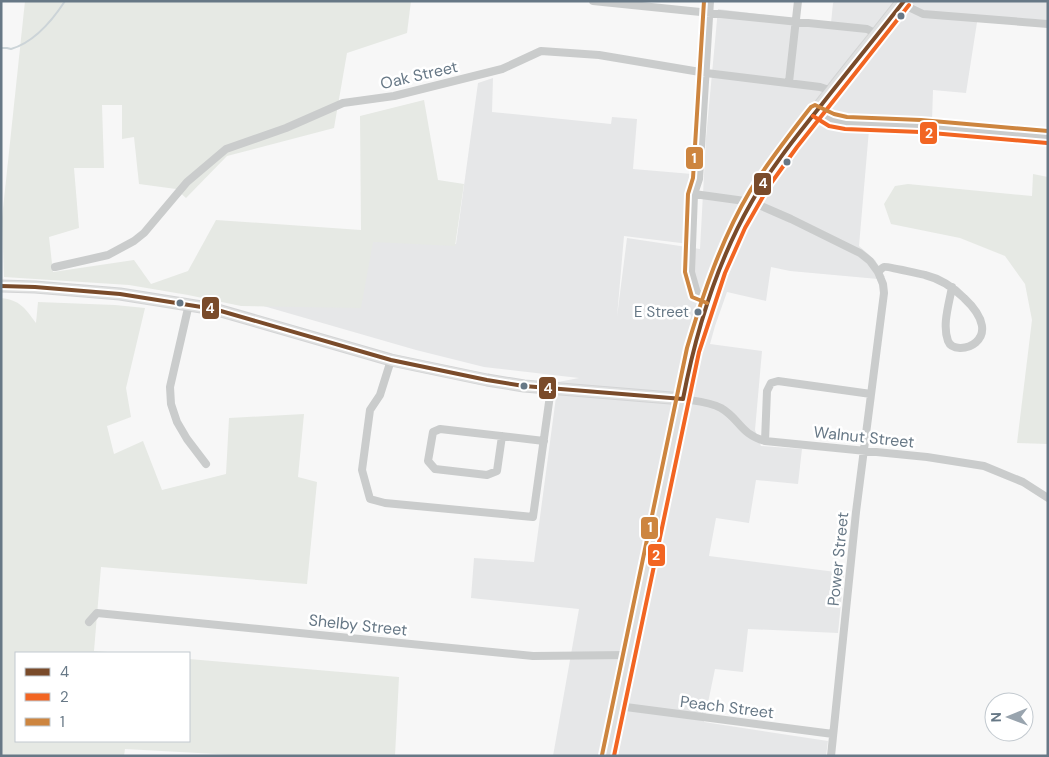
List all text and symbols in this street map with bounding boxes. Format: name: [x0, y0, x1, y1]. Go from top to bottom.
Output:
unlabelled marker: [896, 11, 906, 21]
street label: Oak Street: [378, 56, 460, 94]
line badge: 2: [919, 121, 938, 145]
text: 2: [925, 124, 933, 142]
line badge: 1: [685, 146, 704, 170]
text: 1: [691, 149, 697, 167]
unlabelled marker: [782, 157, 792, 167]
line badge: 4: [753, 172, 772, 196]
text: 4: [758, 174, 768, 192]
line badge: 4: [201, 296, 220, 320]
unlabelled marker: [175, 298, 185, 308]
text: 4: [205, 299, 215, 317]
place label: E Street: [634, 302, 689, 322]
marker: E Street: [693, 307, 703, 317]
line badge: 4: [538, 376, 557, 400]
text: 4: [543, 379, 553, 397]
unlabelled marker: [519, 381, 529, 391]
street label: Walnut Street: [813, 421, 915, 453]
street label: Power Street: [823, 511, 853, 607]
line badge: 1: [640, 516, 659, 540]
text: 1: [647, 518, 653, 536]
line badge: 2: [647, 543, 666, 567]
text: 2: [652, 546, 660, 564]
street label: Shelby Street: [308, 609, 408, 641]
legend: [15, 652, 190, 742]
text: 4: [60, 662, 69, 682]
text: 2: [60, 687, 69, 707]
street label: Peach Street: [679, 691, 775, 723]
north arrow: [984, 692, 1034, 742]
text: 1: [60, 712, 65, 732]
text: N: [987, 712, 1005, 722]

